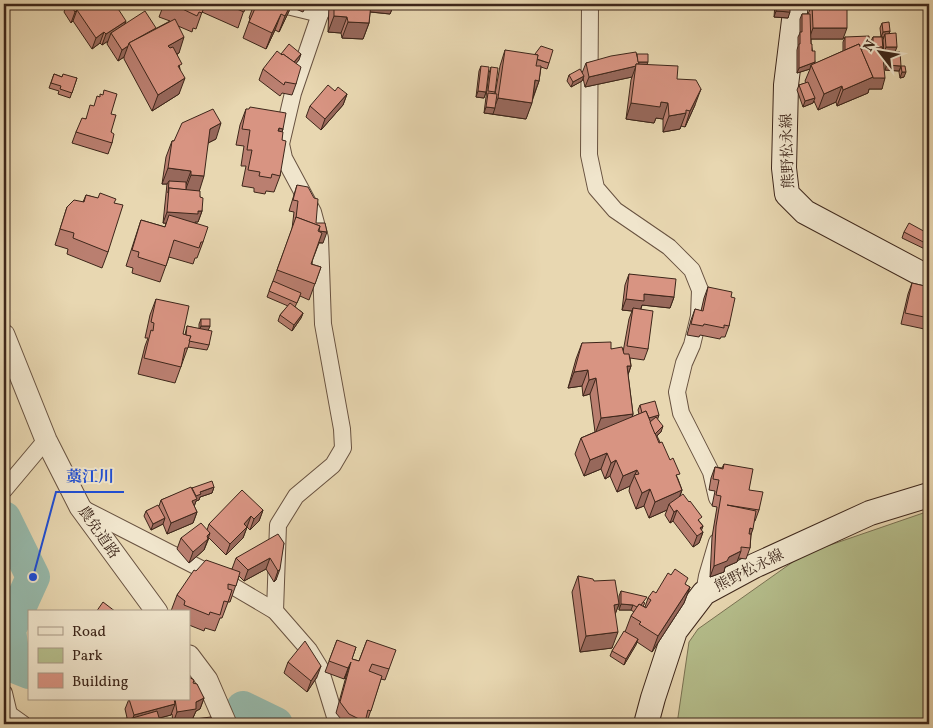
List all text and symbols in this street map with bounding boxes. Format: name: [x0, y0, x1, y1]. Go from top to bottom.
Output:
north arrow: [856, 28, 906, 78]
text: N: [859, 37, 881, 55]
street label: 熊野松永線: [777, 113, 800, 189]
callout: 藁江川: [56, 461, 124, 492]
text: 藁江川: [66, 467, 114, 489]
street label: 農免道路: [72, 502, 124, 563]
street label: 熊野松永線: [711, 545, 788, 598]
legend: [28, 610, 190, 700]
text: Road: [72, 622, 106, 643]
text: Park: [72, 646, 103, 667]
text: Building: [72, 672, 129, 693]

